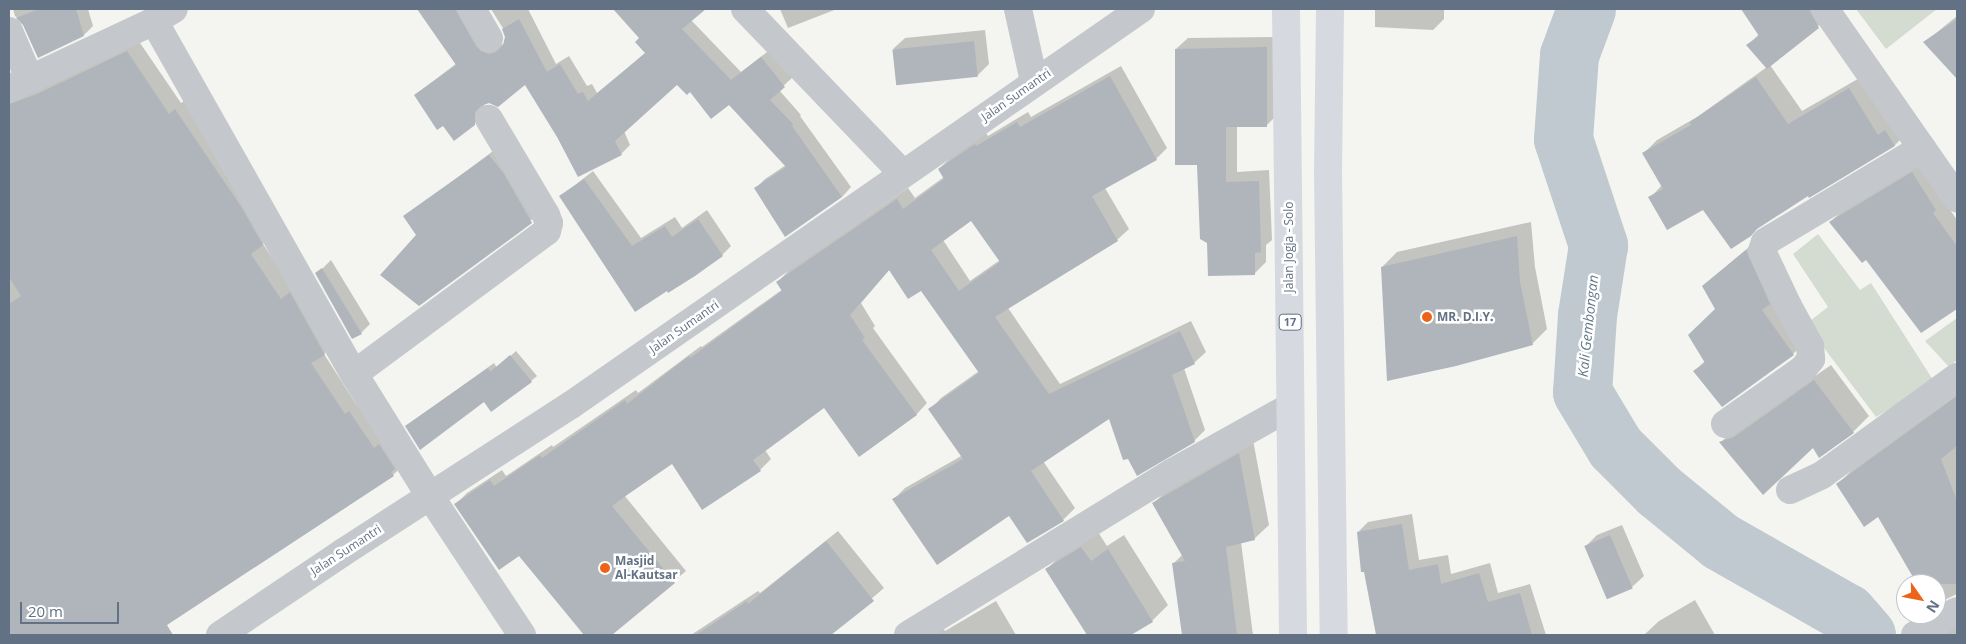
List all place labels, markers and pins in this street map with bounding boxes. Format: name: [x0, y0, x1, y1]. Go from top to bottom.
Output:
place label: MR. D.I.Y.: [1437, 310, 1493, 324]
marker: MR. D.I.Y.: [1421, 311, 1433, 323]
place label: Masjid Al-Kautsar: [615, 554, 678, 582]
marker: Masjid Al-Kautsar: [599, 562, 611, 574]

